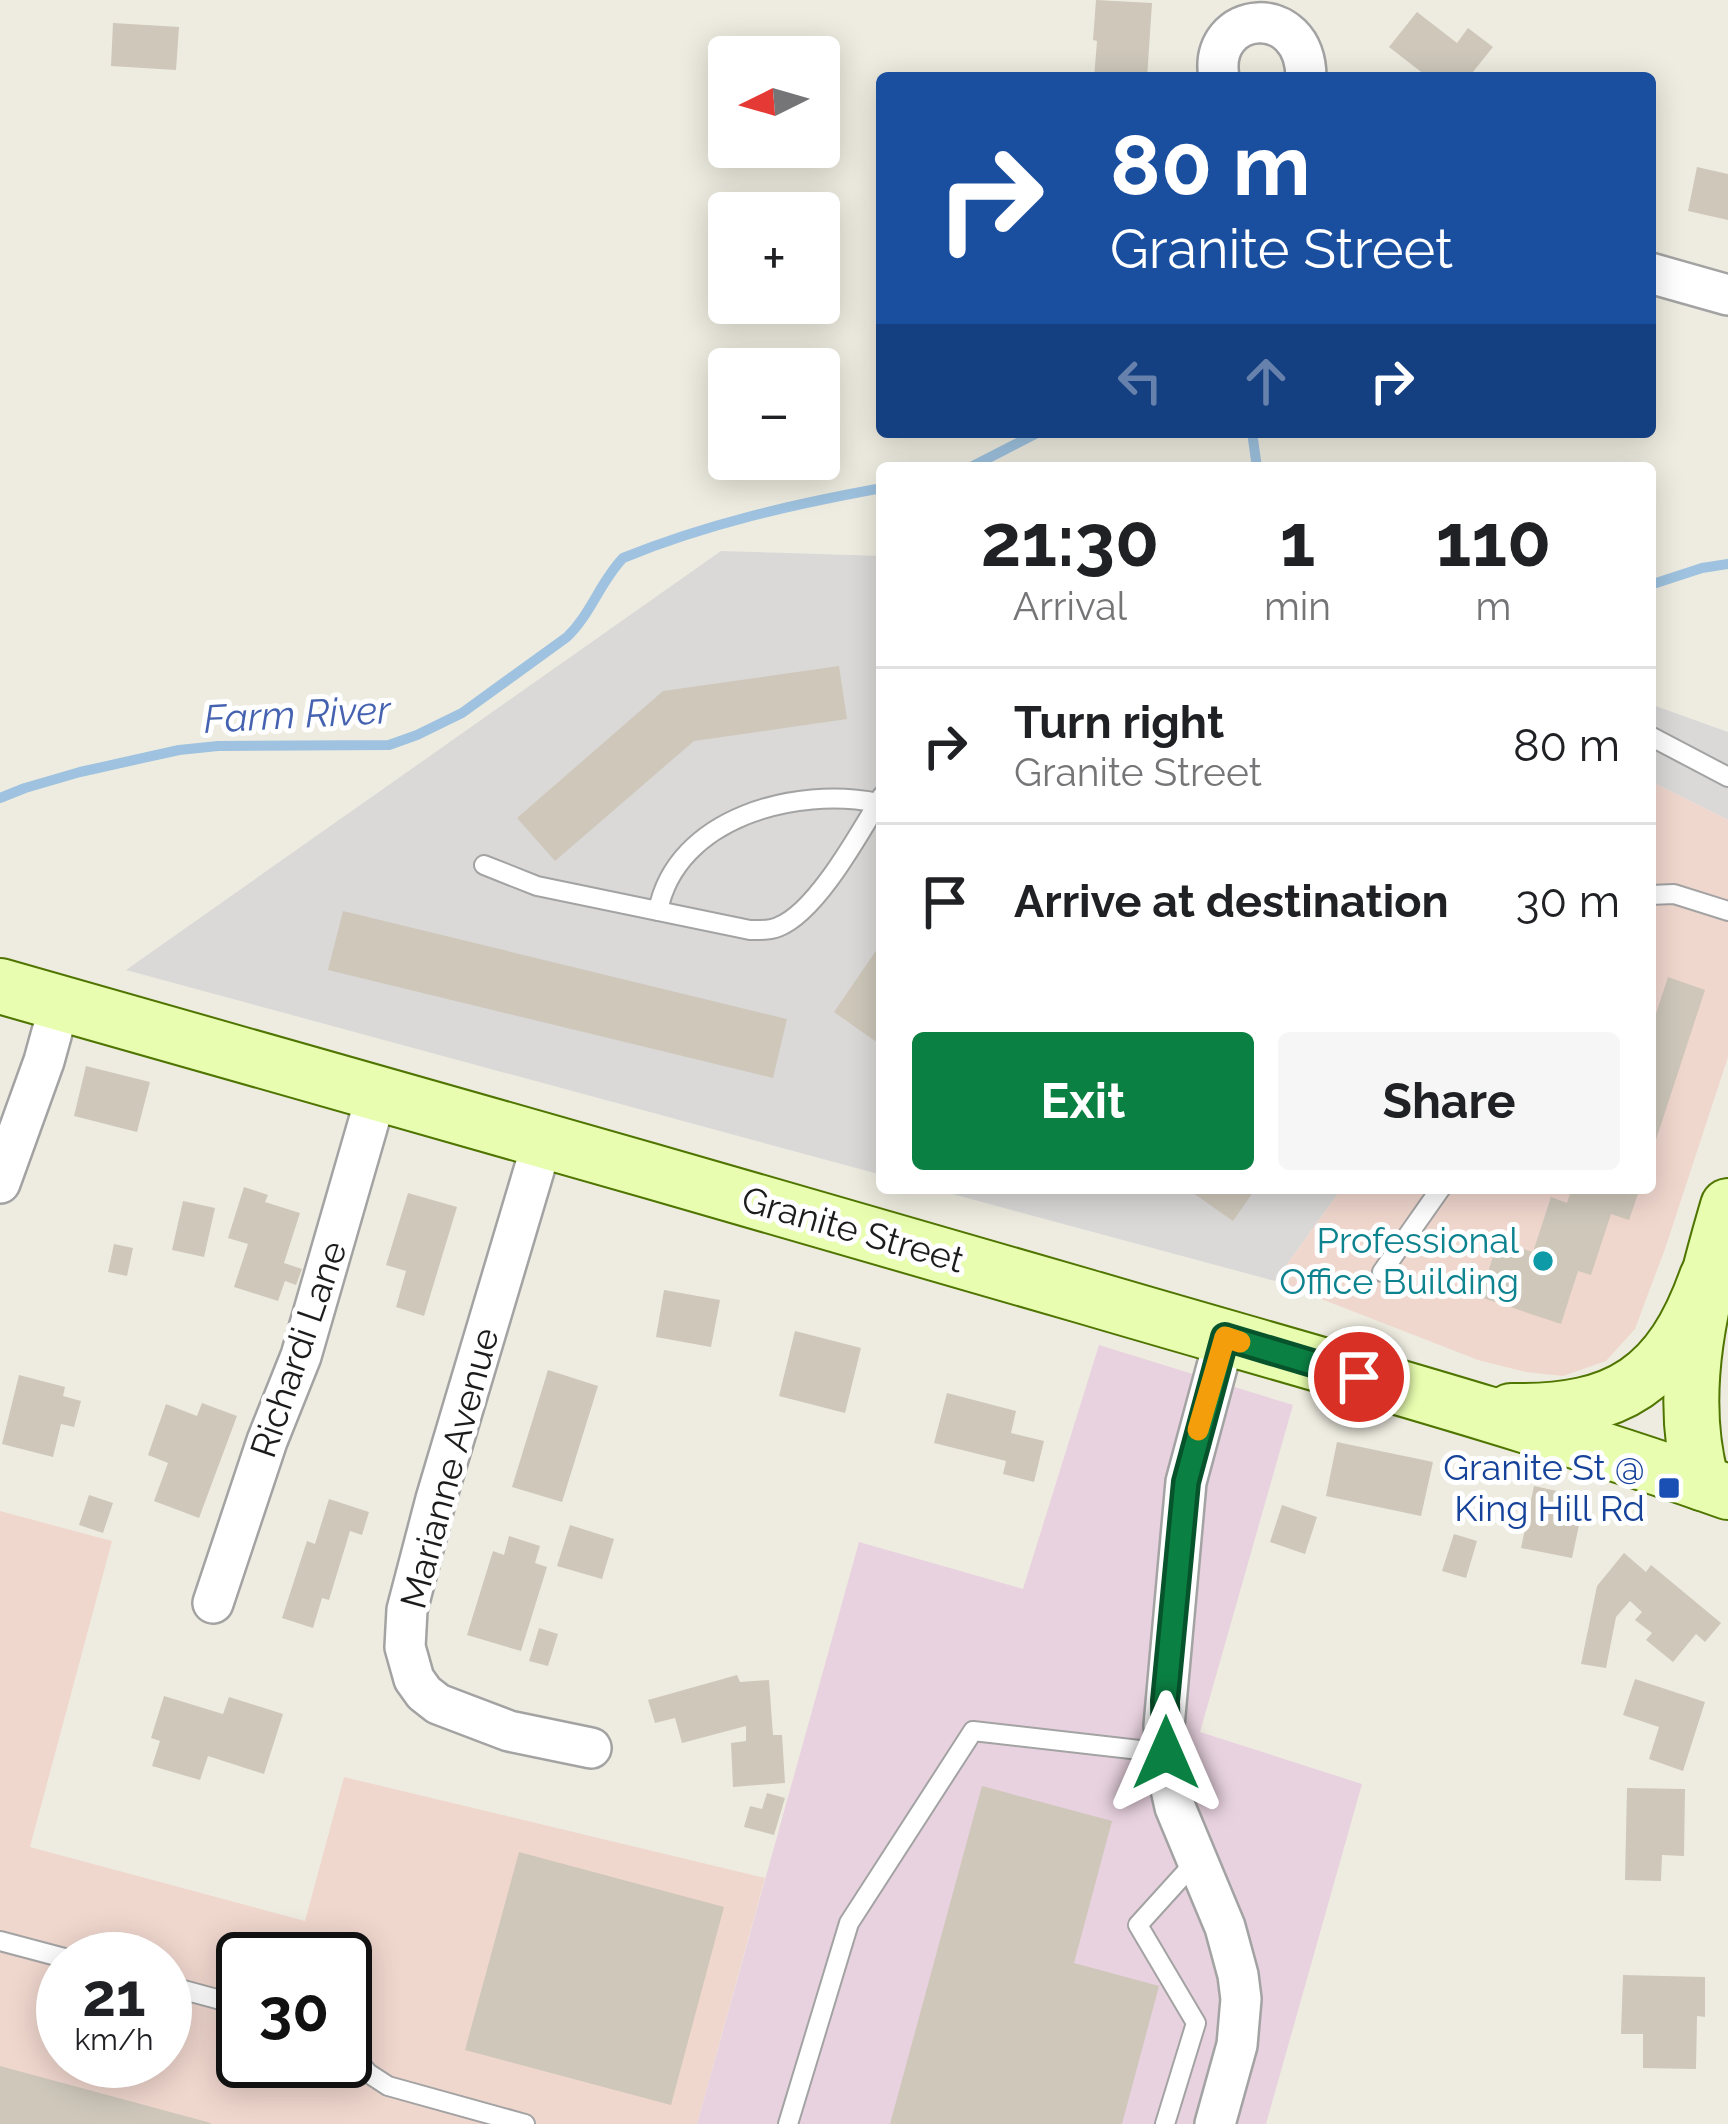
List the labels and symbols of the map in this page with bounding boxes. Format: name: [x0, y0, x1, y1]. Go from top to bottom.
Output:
north arrow: [708, 36, 840, 168]
water label: Farm River: [202, 686, 393, 742]
street label: Granite Street: [737, 1177, 969, 1281]
place label: Professional Office Building: [1279, 1219, 1519, 1302]
street label: Richardi Lane: [241, 1235, 355, 1463]
marker: Professional Office Building: [1530, 1248, 1556, 1274]
street label: Marianne Avenue: [391, 1323, 507, 1613]
pin: [1308, 1326, 1410, 1428]
place label: Granite St @ King Hill Rd: [1443, 1446, 1645, 1529]
marker: Granite St @ King Hill Rd: [1656, 1475, 1682, 1501]
position arrow: [1103, 1690, 1229, 1816]
speed limit sign: 30: [216, 1932, 372, 2088]

